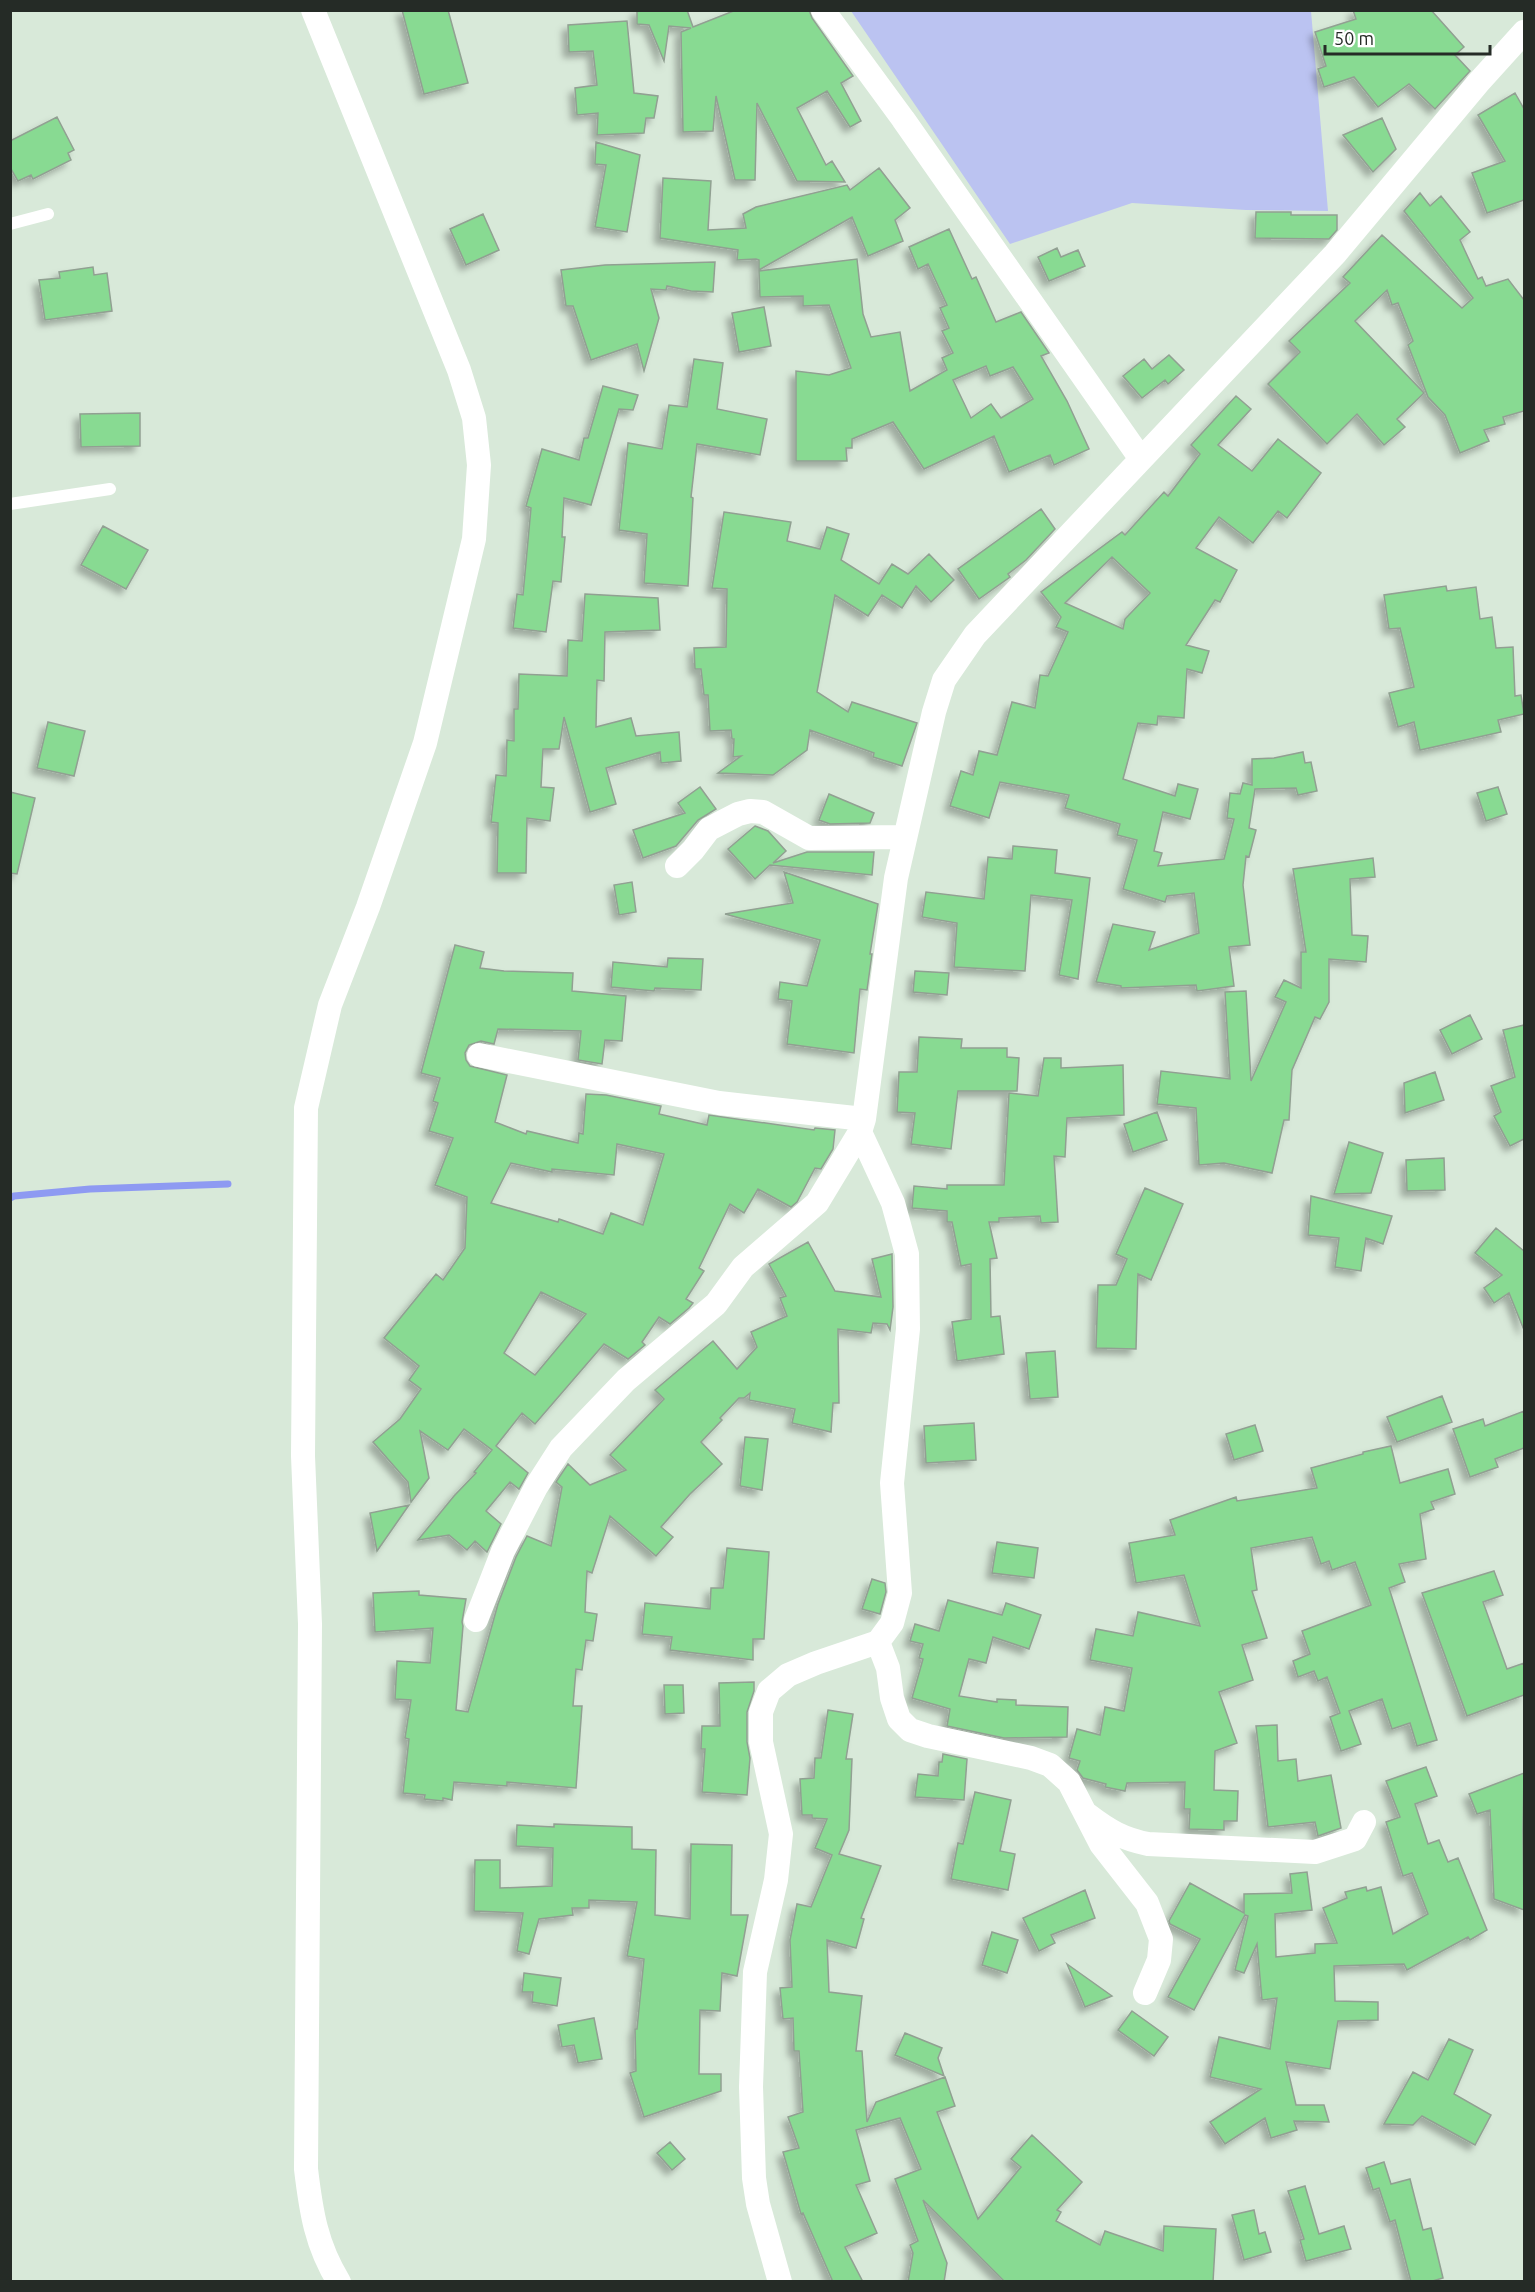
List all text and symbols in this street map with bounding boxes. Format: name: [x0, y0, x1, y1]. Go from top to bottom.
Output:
scale bar: [1325, 18, 1490, 56]
text: 50 m: [1334, 28, 1374, 48]

